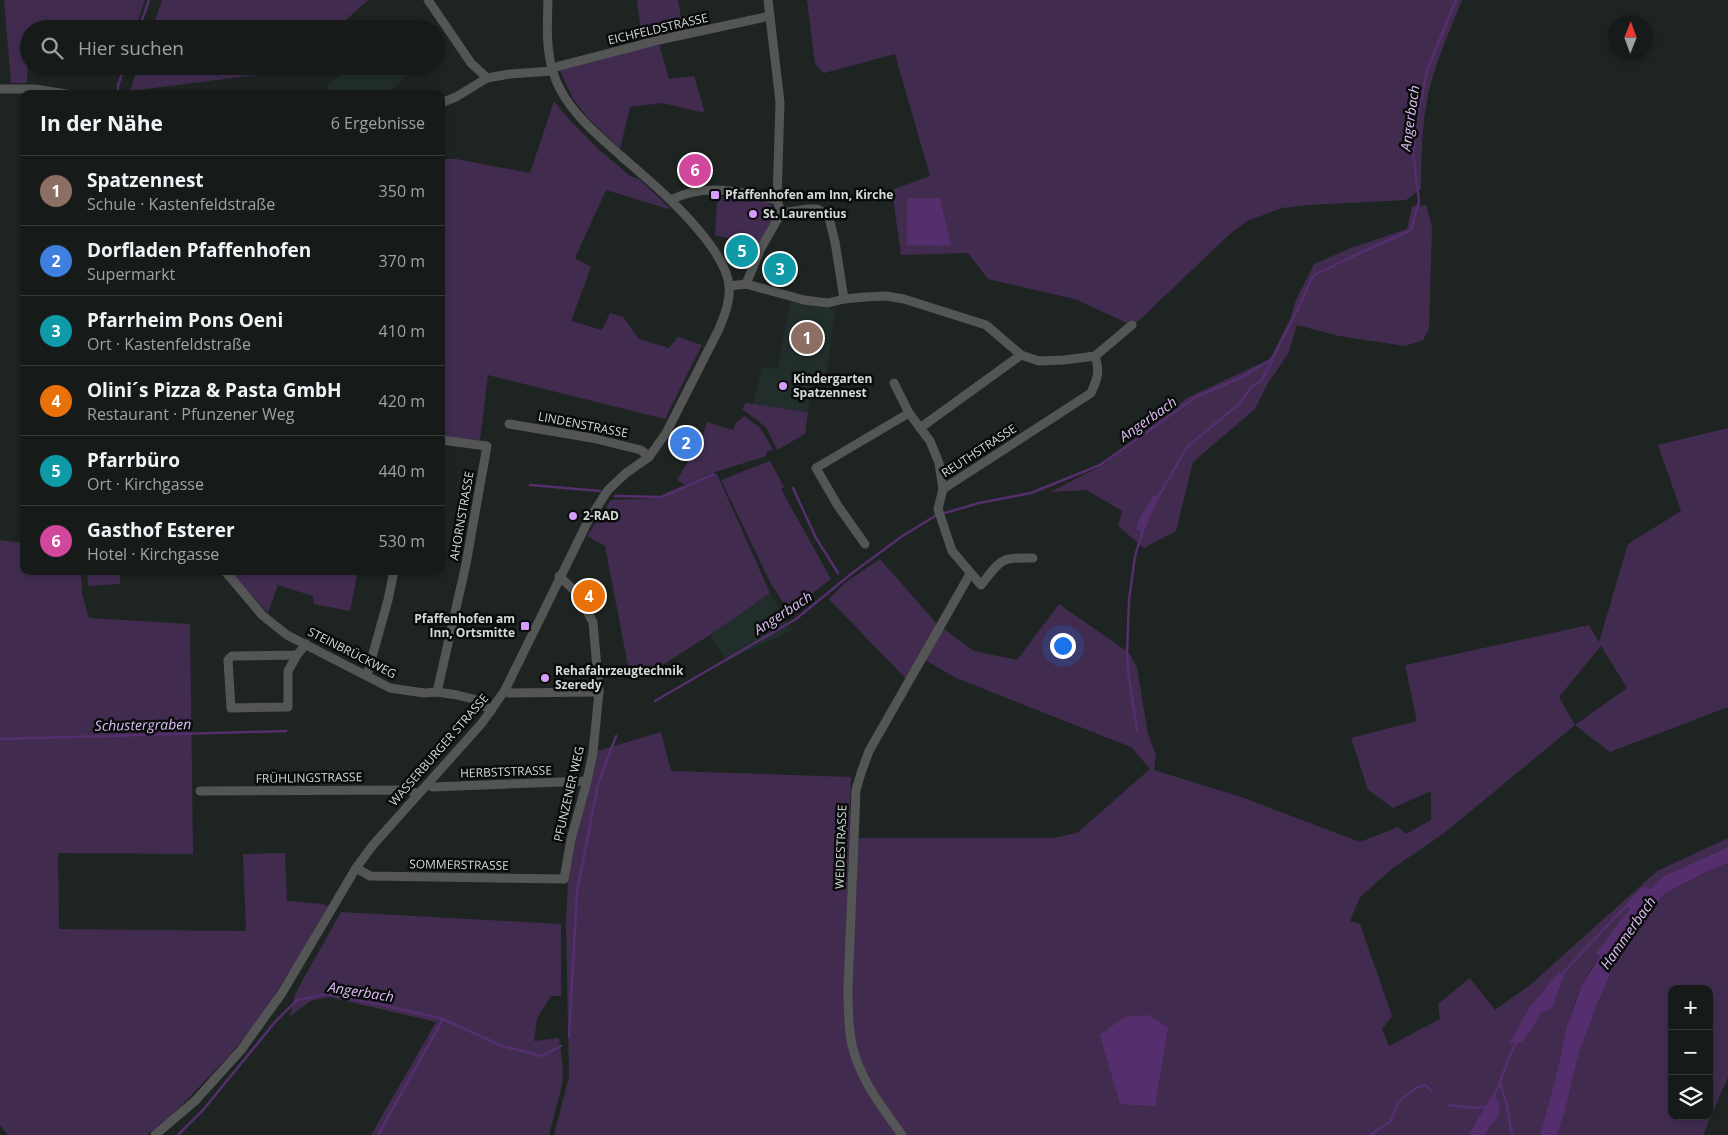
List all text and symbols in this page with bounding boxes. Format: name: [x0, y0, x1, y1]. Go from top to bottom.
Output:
street label: EICHFELDSTRASSE: [606, 9, 710, 48]
north arrow: [1608, 15, 1653, 60]
search box: [20, 20, 445, 75]
icon: search: [38, 34, 66, 62]
text: Hier suchen: [78, 35, 184, 61]
water label: Angerbach: [1395, 84, 1424, 153]
text: In der Nähe: [40, 109, 163, 137]
text: 6 Ergebnisse: [331, 112, 425, 134]
pin: 6: [679, 151, 711, 189]
text: Spatzennest: [87, 167, 204, 193]
text: 1: [51, 180, 61, 202]
text: 350 m: [379, 180, 425, 202]
place label: Pfaffenhofen am Inn, Kirche: [725, 186, 893, 203]
marker: Pfaffenhofen am Inn, Kirche: [709, 189, 721, 201]
text: Schule · Kastenfeldstraße: [87, 193, 275, 215]
place label: St. Laurentius: [763, 205, 846, 222]
marker: St. Laurentius: [747, 208, 759, 220]
pin: 5: [726, 232, 758, 270]
text: Dorfladen Pfaffenhofen: [87, 237, 311, 263]
text: 2: [51, 250, 61, 272]
text: 370 m: [379, 250, 425, 272]
pin: 3: [764, 250, 796, 288]
text: Supermarkt: [87, 263, 175, 285]
text: Pfarrheim Pons Oeni: [87, 307, 283, 333]
pin: 1: [791, 319, 823, 357]
text: 3: [51, 320, 61, 342]
text: 410 m: [379, 320, 425, 342]
text: Ort · Kastenfeldstraße: [87, 333, 251, 355]
place label: Kindergarten Spatzennest: [793, 370, 872, 401]
text: Olini´s Pizza & Pasta GmbH: [87, 377, 342, 403]
marker: Kindergarten Spatzennest: [777, 380, 789, 392]
text: 4: [51, 390, 61, 412]
text: 420 m: [379, 390, 425, 412]
water label: Angerbach: [1114, 392, 1180, 446]
text: Restaurant · Pfunzener Weg: [87, 403, 294, 425]
street label: LINDENSTRASSE: [537, 407, 629, 442]
street label: REUTHSTRASSE: [938, 420, 1020, 481]
pin: 2: [670, 424, 702, 462]
text: Pfarrbüro: [87, 447, 180, 473]
text: 5: [51, 460, 61, 482]
text: 440 m: [379, 460, 425, 482]
street label: AHORNSTRASSE: [445, 470, 478, 562]
text: Ort · Kirchgasse: [87, 473, 204, 495]
place label: 2-RAD: [583, 507, 619, 524]
marker: 2-RAD: [567, 510, 579, 522]
text: Gasthof Esterer: [87, 517, 235, 543]
text: 6: [51, 530, 61, 552]
text: 530 m: [379, 530, 425, 552]
text: Hotel · Kirchgasse: [87, 543, 219, 565]
pin: 4: [573, 577, 605, 615]
water label: Angerbach: [749, 587, 816, 639]
place label: Pfaffenhofen am Inn, Ortsmitte: [414, 610, 515, 641]
marker: Pfaffenhofen am Inn, Ortsmitte: [519, 620, 531, 632]
street label: STEINBRÜCKWEG: [305, 623, 400, 682]
your location: [1050, 633, 1076, 659]
place label: Rehafahrzeugtechnik Szeredy: [555, 662, 684, 693]
marker: Rehafahrzeugtechnik Szeredy: [539, 672, 551, 684]
street label: WASSERBURGER STRASSE: [385, 690, 492, 809]
water label: Schustergraben: [95, 714, 191, 735]
street label: PFUNZENER WEG: [549, 745, 588, 843]
street label: HERBSTSTRASSE: [460, 761, 552, 782]
street label: FRÜHLINGSTRASSE: [256, 768, 362, 787]
street label: WEIDESTRASSE: [831, 804, 850, 890]
street label: SOMMERSTRASSE: [409, 855, 509, 874]
water label: Hammerbach: [1595, 893, 1660, 973]
water label: Angerbach: [326, 977, 395, 1006]
map controls: [1668, 985, 1713, 1120]
button: +: [1668, 985, 1713, 1030]
button: −: [1668, 1030, 1713, 1075]
button: layers: [1668, 1075, 1713, 1120]

